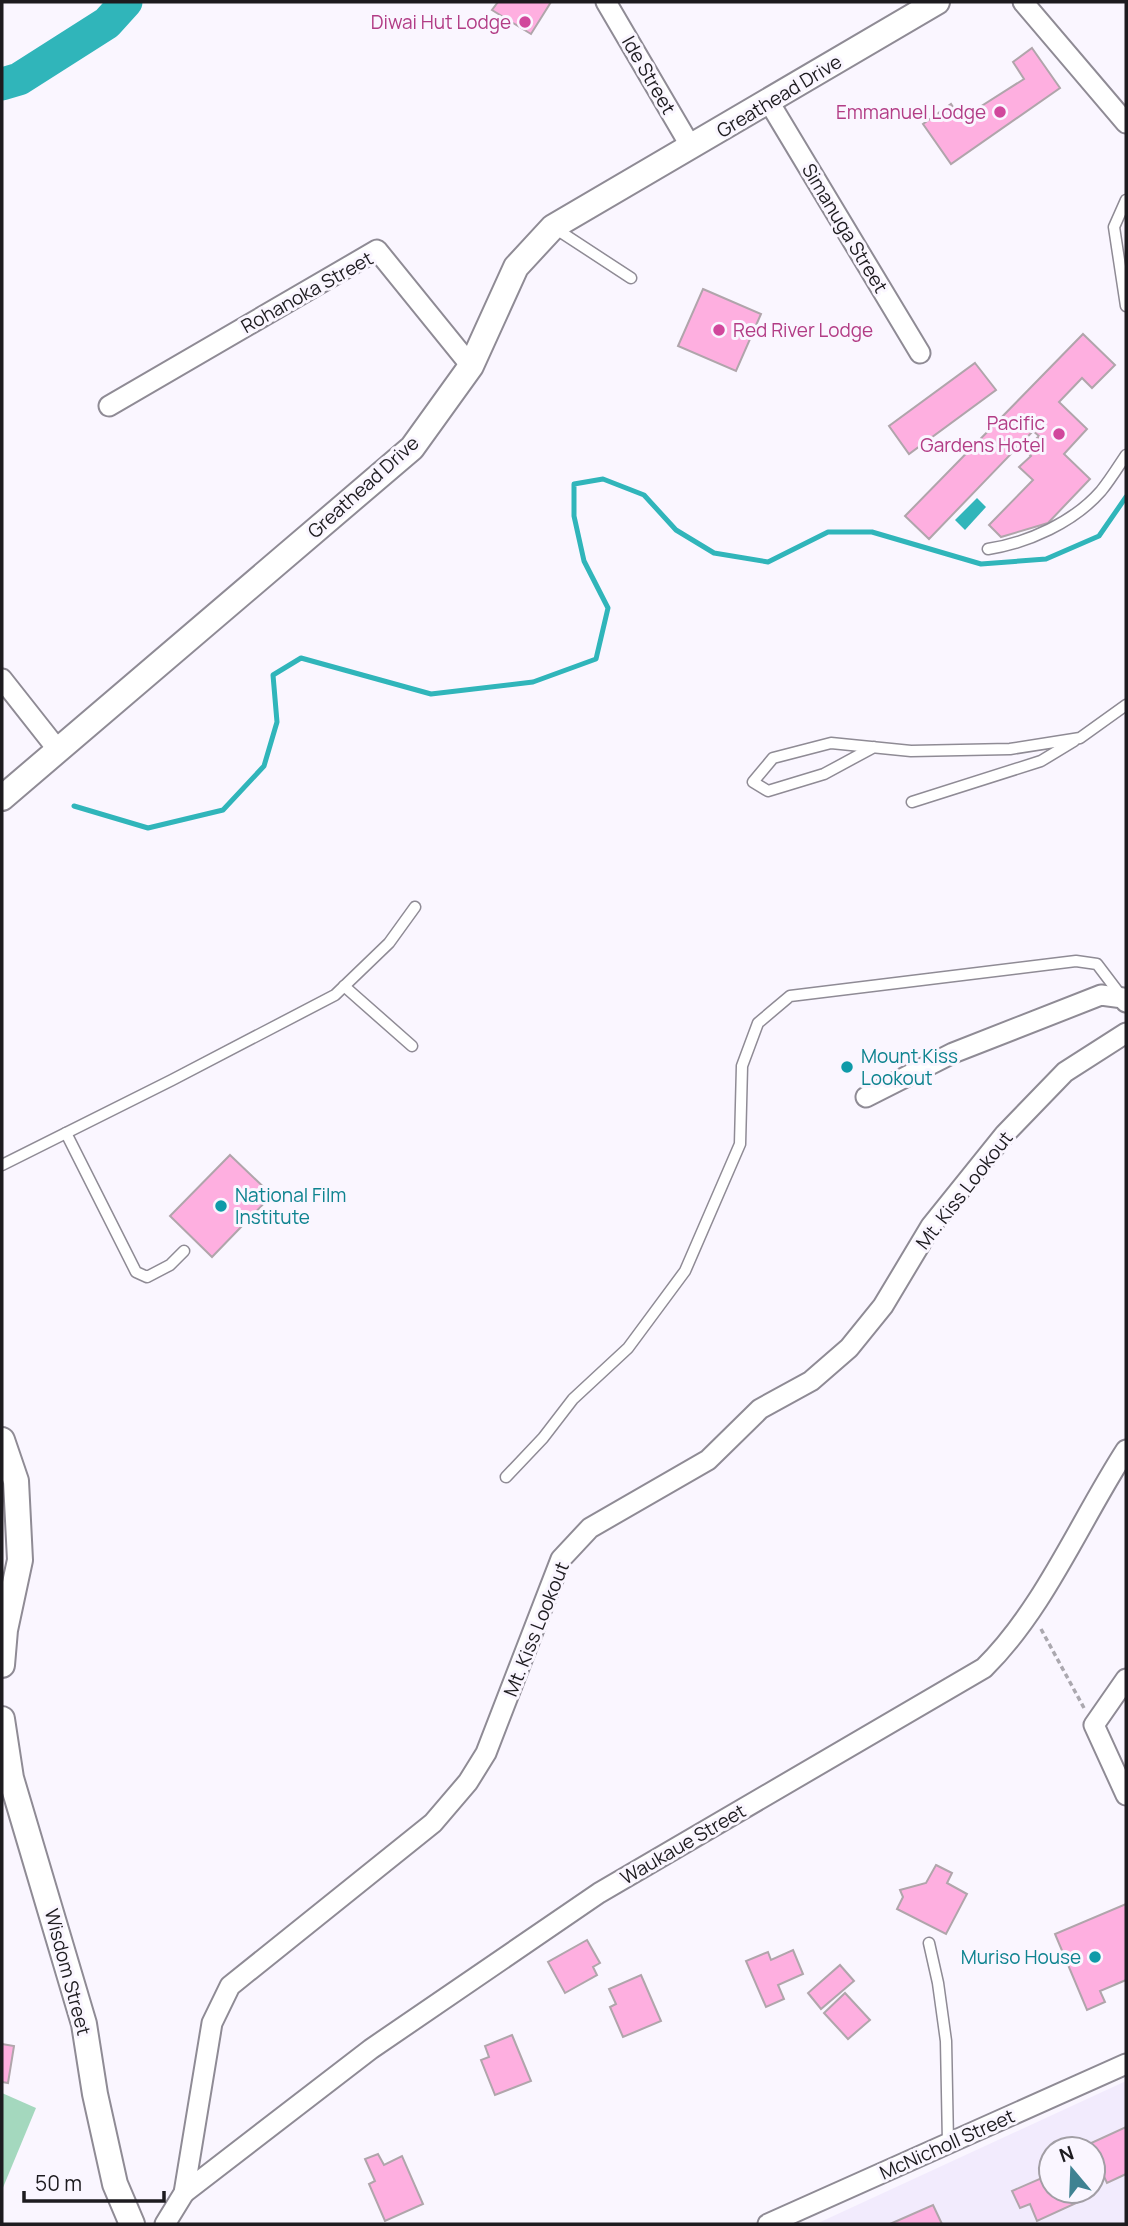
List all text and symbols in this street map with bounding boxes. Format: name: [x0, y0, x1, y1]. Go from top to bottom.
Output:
place label: Diwai Hut Lodge: [371, 9, 511, 35]
marker: Diwai Hut Lodge: [517, 14, 533, 30]
street label: Ide Street: [616, 31, 682, 119]
street label: Greathead Drive: [712, 48, 846, 144]
place label: Emmanuel Lodge: [836, 99, 986, 125]
marker: Emmanuel Lodge: [992, 104, 1008, 120]
street label: Simanuga Street: [796, 158, 894, 298]
street label: Rohanoka Street: [236, 245, 378, 339]
place label: Red River Lodge: [733, 317, 873, 343]
marker: Red River Lodge: [711, 322, 727, 338]
place label: Pacific Gardens Hotel: [920, 410, 1045, 458]
marker: Pacific Gardens Hotel: [1051, 426, 1067, 442]
street label: Greathead Drive: [302, 430, 424, 544]
place label: Mount Kiss Lookout: [861, 1043, 958, 1091]
marker: Mount Kiss Lookout: [839, 1059, 855, 1075]
street label: Mt. Kiss Lookout: [910, 1126, 1018, 1254]
place label: National Film Institute: [235, 1182, 346, 1230]
marker: National Film Institute: [213, 1198, 229, 1214]
street label: Mt. Kiss Lookout: [497, 1558, 575, 1700]
street label: Waukaue Street: [616, 1798, 750, 1890]
street label: Wisdom Street: [39, 1906, 97, 2038]
place label: Muriso House: [961, 1944, 1081, 1970]
marker: Muriso House: [1087, 1949, 1103, 1965]
street label: McNicholl Street: [875, 2103, 1019, 2185]
north arrow: [1037, 2135, 1107, 2205]
text: N: [1056, 2139, 1077, 2168]
scale bar: [24, 2160, 164, 2204]
text: 50 m: [35, 2169, 82, 2197]

